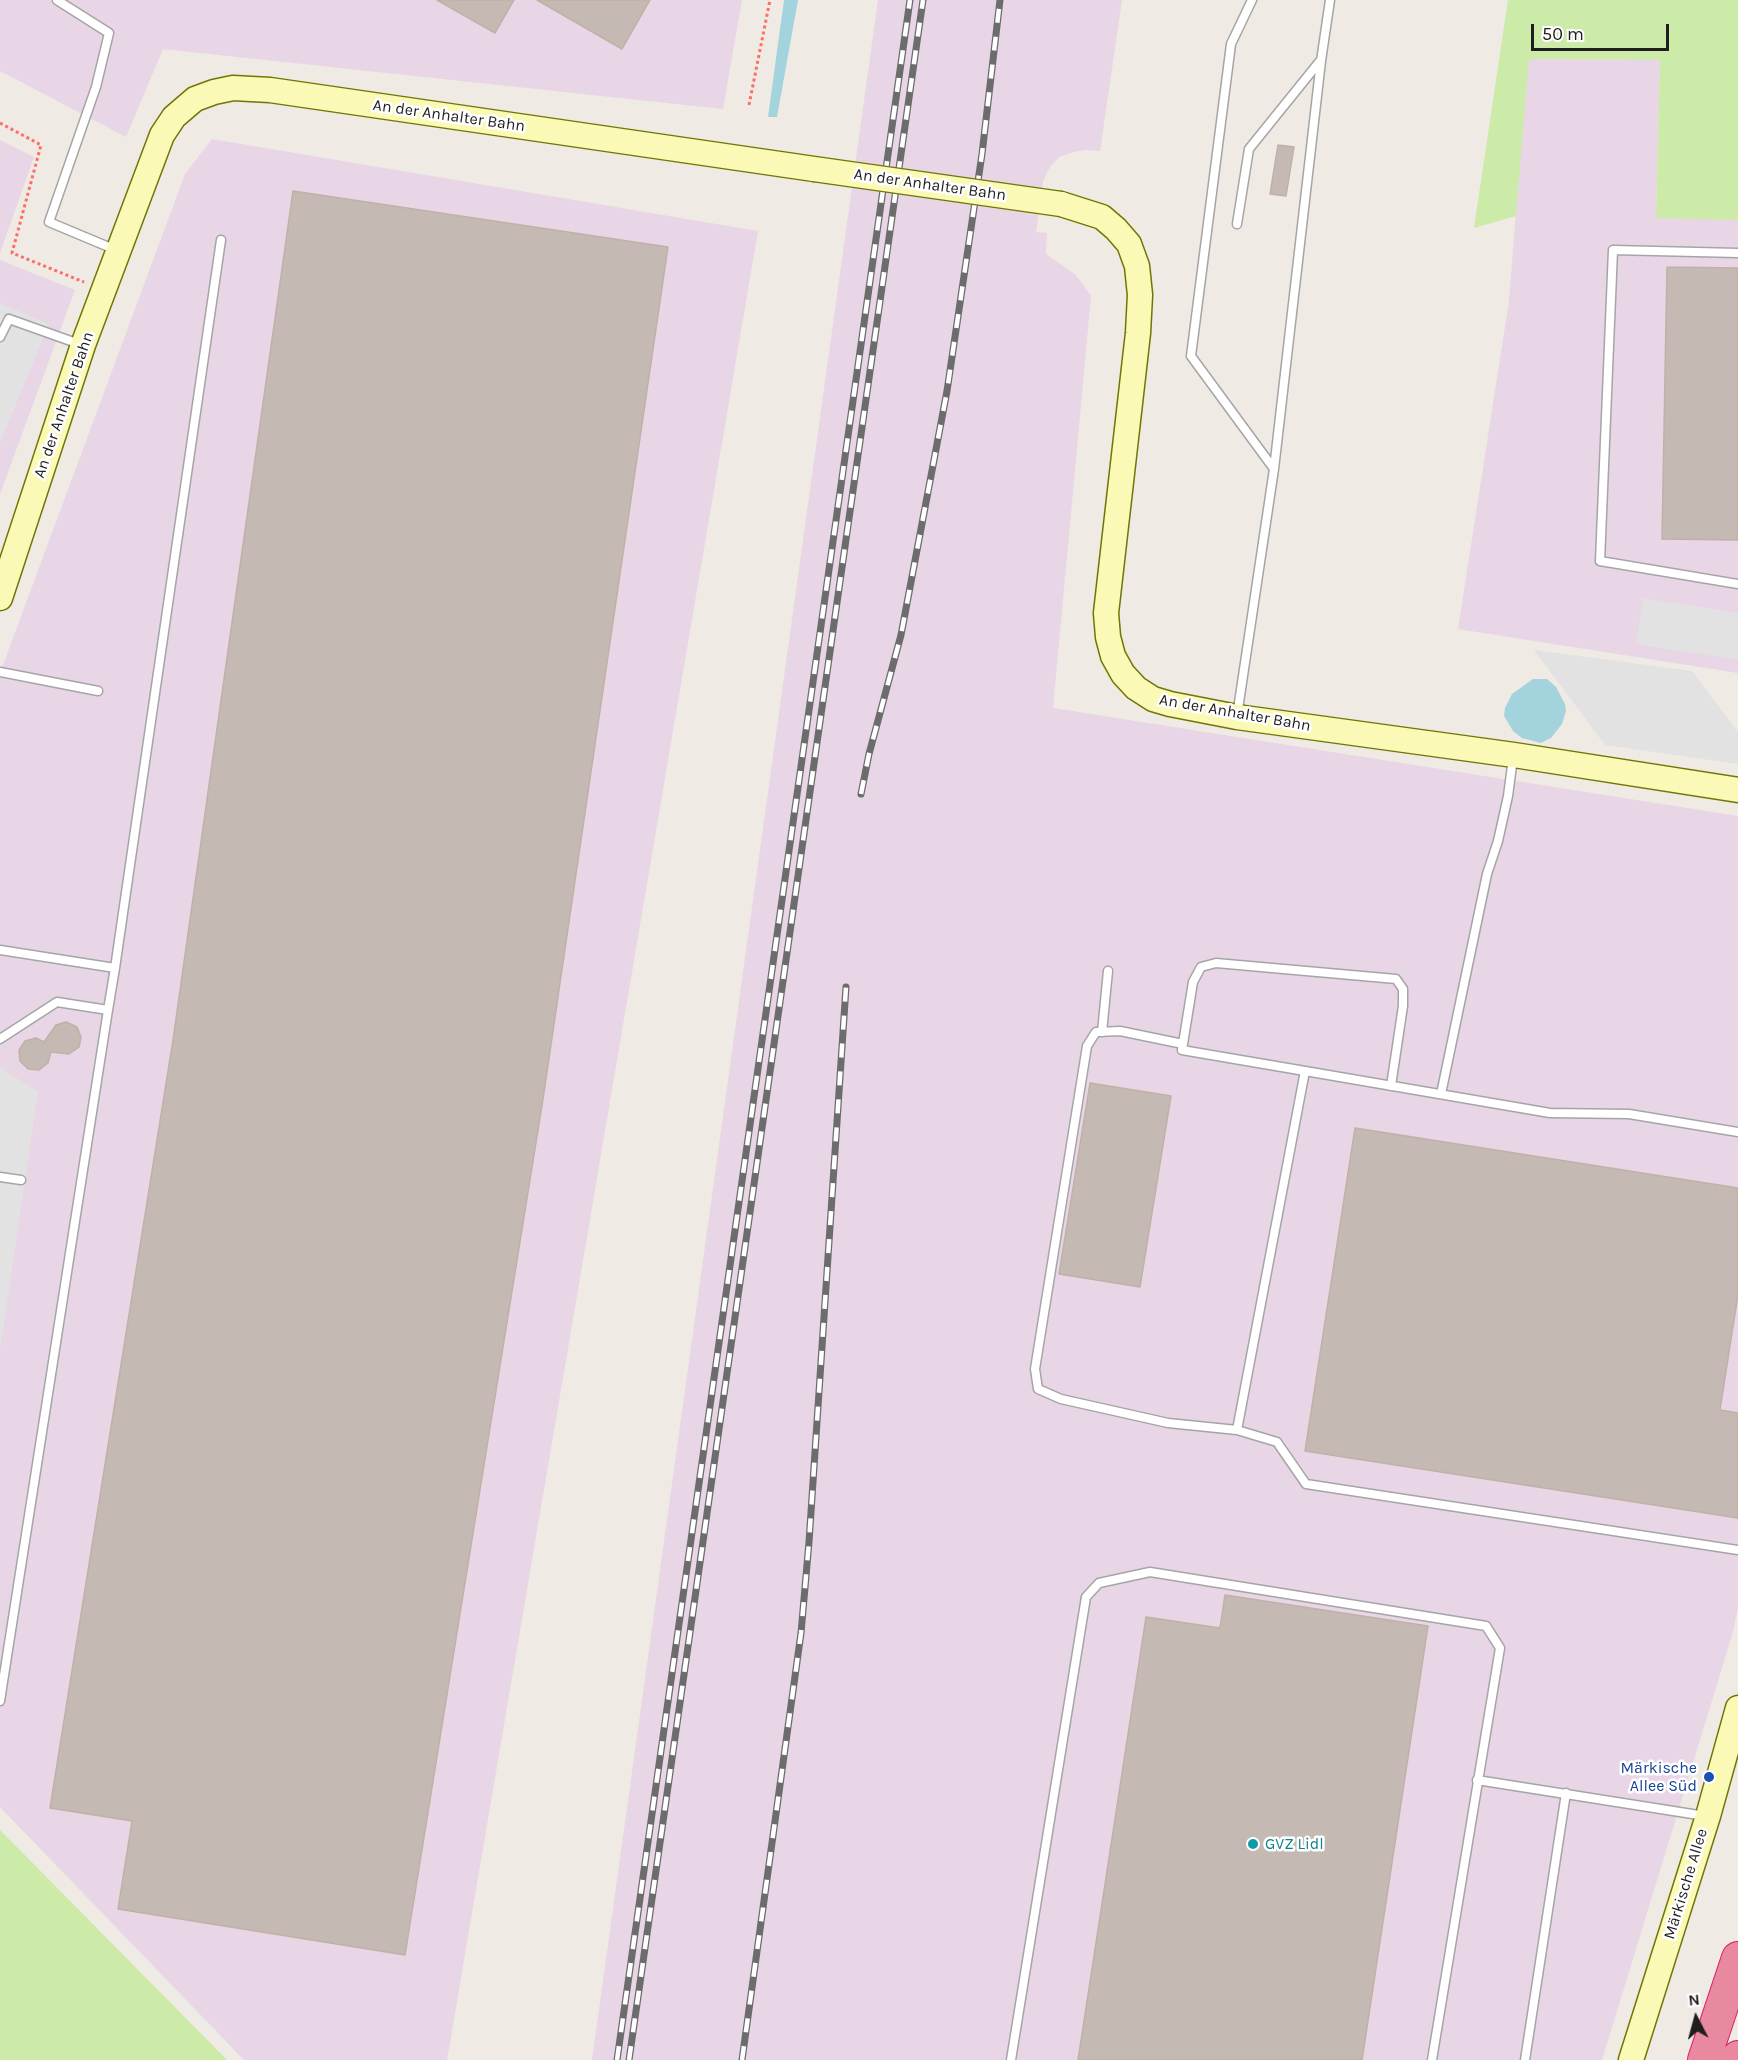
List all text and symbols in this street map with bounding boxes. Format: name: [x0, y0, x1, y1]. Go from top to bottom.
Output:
scale bar: [1534, 12, 1672, 50]
text: 50 m: [1542, 23, 1584, 45]
street label: An der Anhalter Bahn: [372, 96, 526, 136]
street label: An der Anhalter Bahn: [853, 165, 1007, 205]
street label: An der Anhalter Bahn: [30, 329, 98, 481]
street label: An der Anhalter Bahn: [1158, 690, 1312, 736]
place label: Märkische Allee Süd: [1621, 1758, 1697, 1796]
marker: Märkische Allee Süd: [1702, 1770, 1716, 1784]
street label: Märkische Allee: [1660, 1826, 1712, 1942]
place label: GVZ Lidl: [1265, 1834, 1324, 1854]
marker: GVZ Lidl: [1246, 1837, 1260, 1851]
north arrow: [1666, 1988, 1726, 2048]
text: N: [1687, 1990, 1701, 2010]

